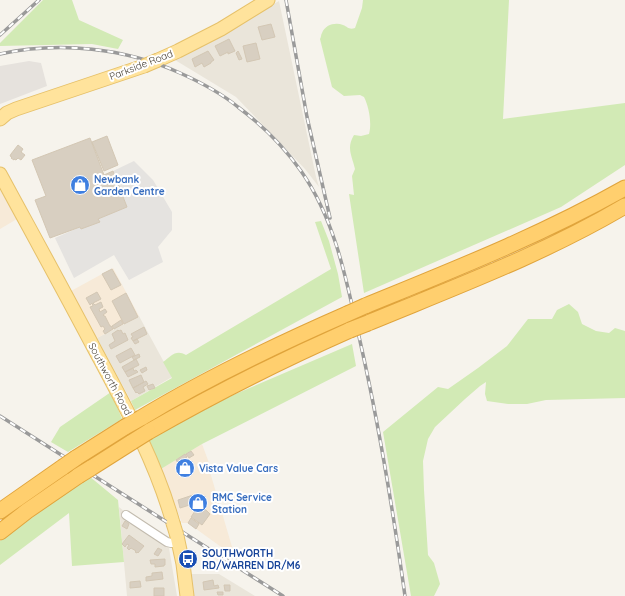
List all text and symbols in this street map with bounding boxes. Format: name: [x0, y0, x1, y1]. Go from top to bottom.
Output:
street label: Parkside Road: [107, 47, 175, 83]
place label: Newbank Garden Centre: [94, 173, 165, 198]
shop icon: Newbank Garden Centre: [69, 174, 91, 196]
street label: Southworth Road: [85, 340, 135, 418]
shop icon: Vista Value Cars: [174, 457, 196, 479]
place label: Vista Value Cars: [199, 462, 278, 475]
place label: RMC Service Station: [212, 491, 272, 516]
shop icon: RMC Service Station: [187, 492, 209, 514]
place label: SOUTHWORTH RD/WARREN DR/M6: [202, 547, 301, 572]
bus stop icon: SOUTHWORTH RD/WARREN DR/M6: [177, 548, 199, 570]

